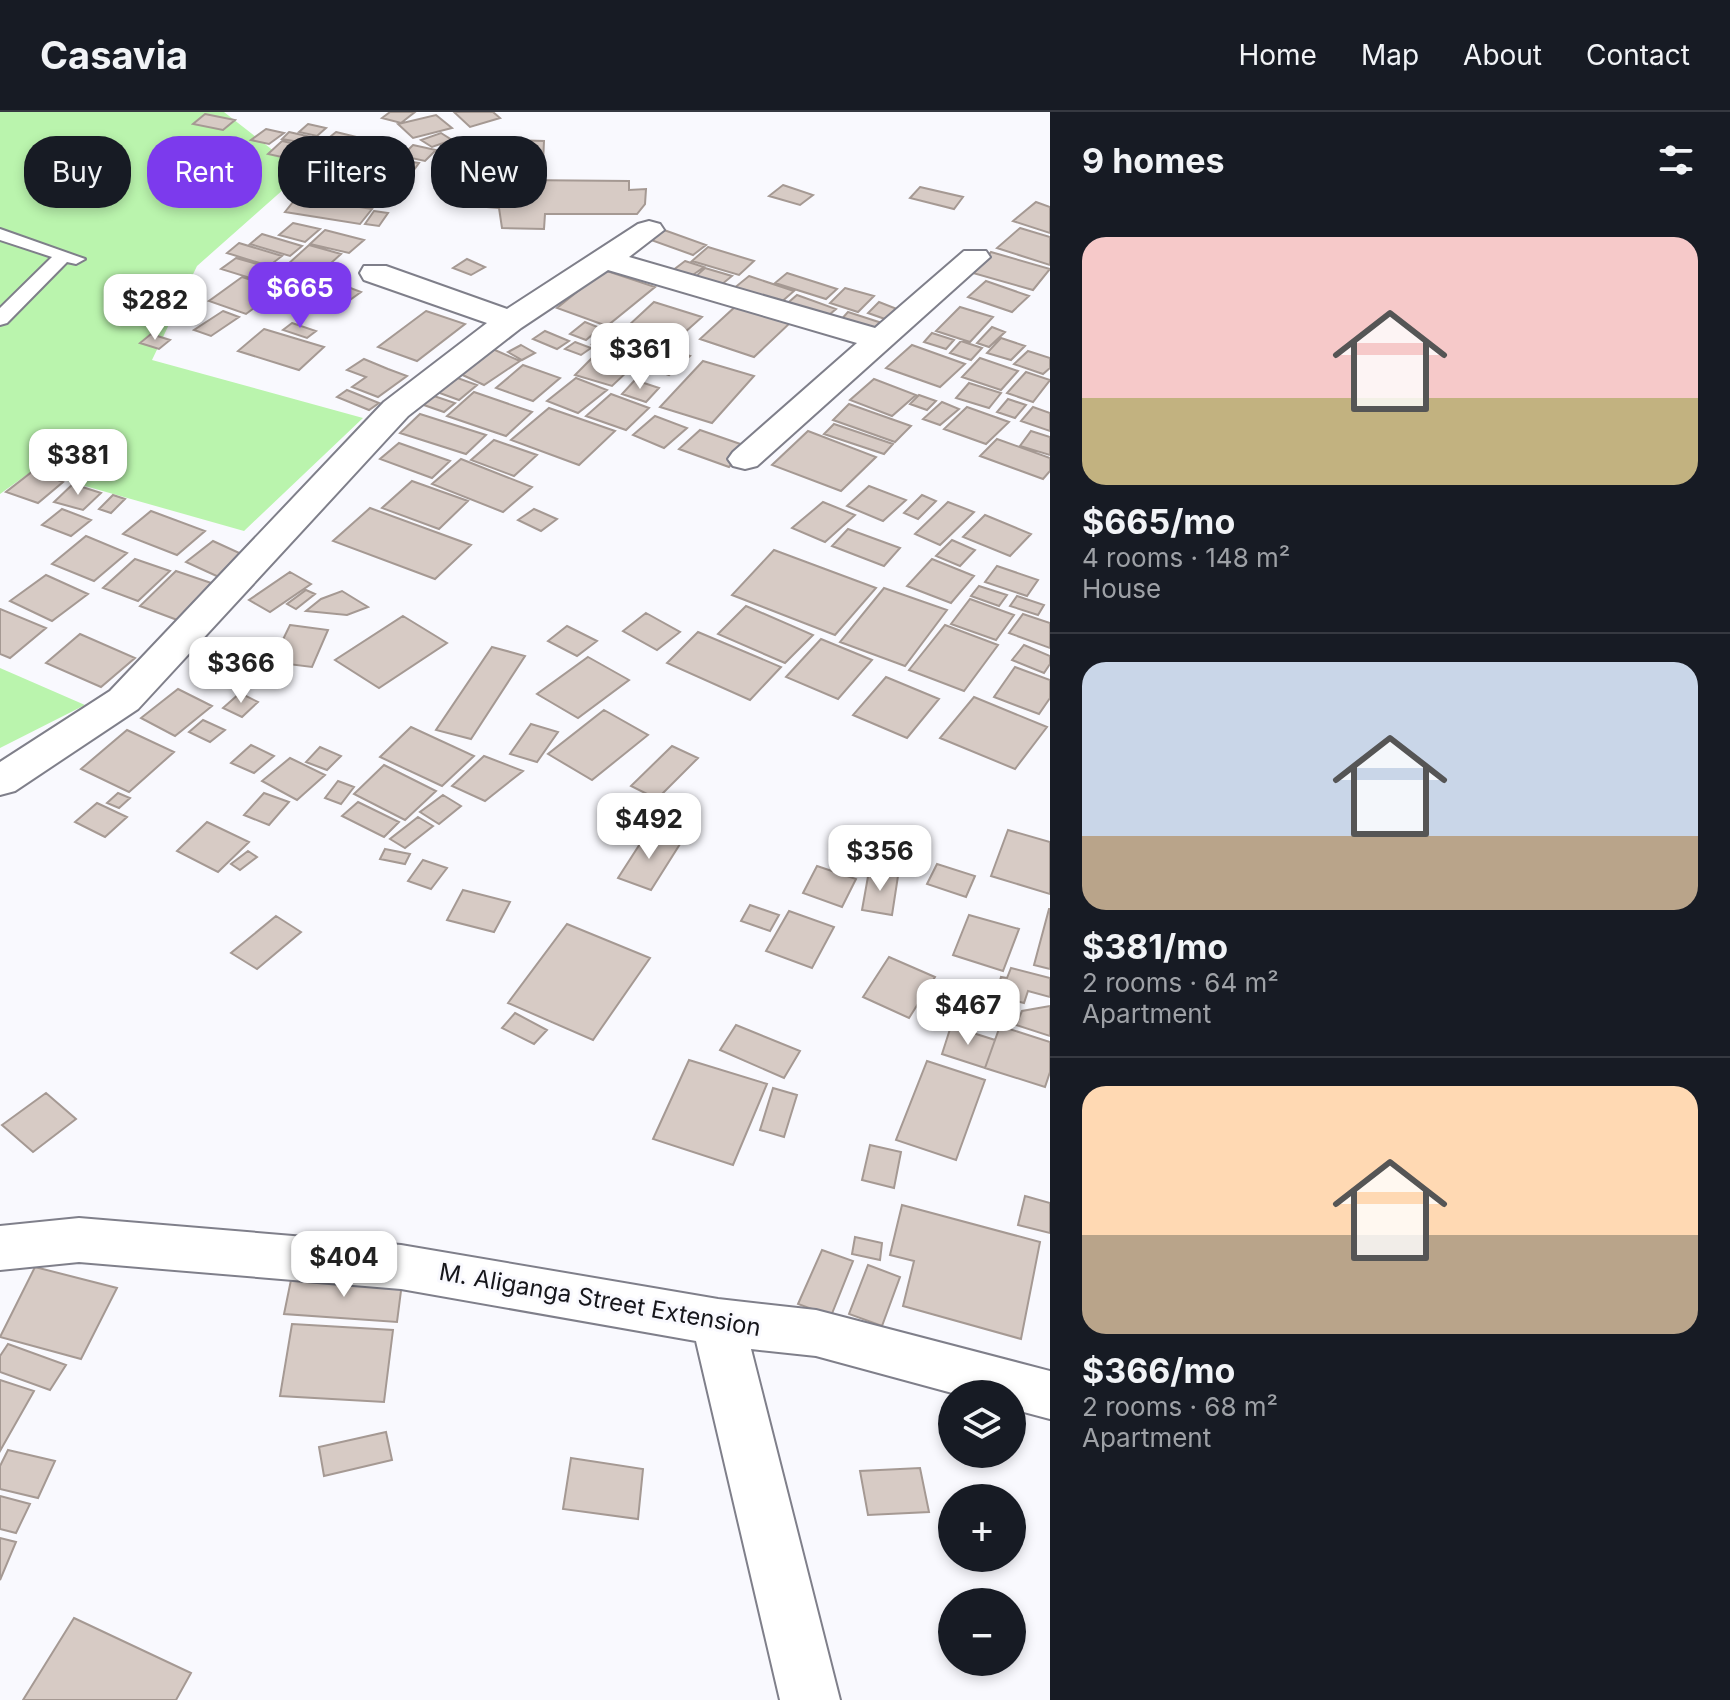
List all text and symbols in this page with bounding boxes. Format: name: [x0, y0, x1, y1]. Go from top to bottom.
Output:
text: Casavia: [40, 32, 188, 78]
text: Home: [1238, 38, 1317, 72]
text: Map: [1361, 38, 1419, 72]
text: About: [1463, 38, 1542, 72]
text: Contact: [1586, 38, 1690, 72]
chip: Buy: [24, 136, 131, 208]
chip: Rent: [147, 136, 262, 208]
chip: Filters: [278, 136, 415, 208]
chip: New: [431, 136, 547, 208]
icon: filters: [1654, 138, 1698, 182]
text: 9 homes: [1082, 140, 1224, 181]
pin: $665: [253, 262, 347, 330]
text: $665: [266, 272, 334, 303]
pin: $282: [108, 274, 202, 342]
text: $282: [122, 284, 188, 315]
icon: home: [1318, 289, 1462, 433]
pin: $361: [593, 323, 687, 391]
text: $361: [609, 333, 671, 364]
pin: $381: [31, 429, 125, 497]
text: $381: [47, 439, 109, 470]
text: $665/mo: [1082, 501, 1235, 542]
text: 4 rooms · 148 m²: [1082, 542, 1290, 573]
text: House: [1082, 573, 1161, 604]
pin: $366: [194, 637, 288, 705]
text: $366: [207, 647, 275, 678]
icon: home: [1318, 714, 1462, 858]
pin: $492: [602, 793, 696, 861]
text: $492: [615, 803, 683, 834]
pin: $356: [833, 825, 927, 893]
text: $356: [846, 835, 914, 866]
text: $381/mo: [1082, 926, 1228, 967]
text: 2 rooms · 64 m²: [1082, 967, 1279, 998]
pin: $467: [921, 979, 1015, 1047]
text: $467: [935, 989, 1001, 1020]
text: Apartment: [1082, 998, 1211, 1029]
icon: home: [1318, 1138, 1462, 1282]
pin: $404: [297, 1231, 391, 1299]
text: $404: [309, 1241, 379, 1272]
street label: M. Aliganga Street Extension: [437, 1257, 763, 1342]
text: $366/mo: [1082, 1350, 1235, 1391]
map controls: [938, 1380, 1026, 1676]
button: layers: [938, 1380, 1026, 1468]
text: 2 rooms · 68 m²: [1082, 1391, 1278, 1422]
text: Apartment: [1082, 1422, 1211, 1453]
button: +: [938, 1484, 1026, 1572]
button: −: [938, 1588, 1026, 1676]

